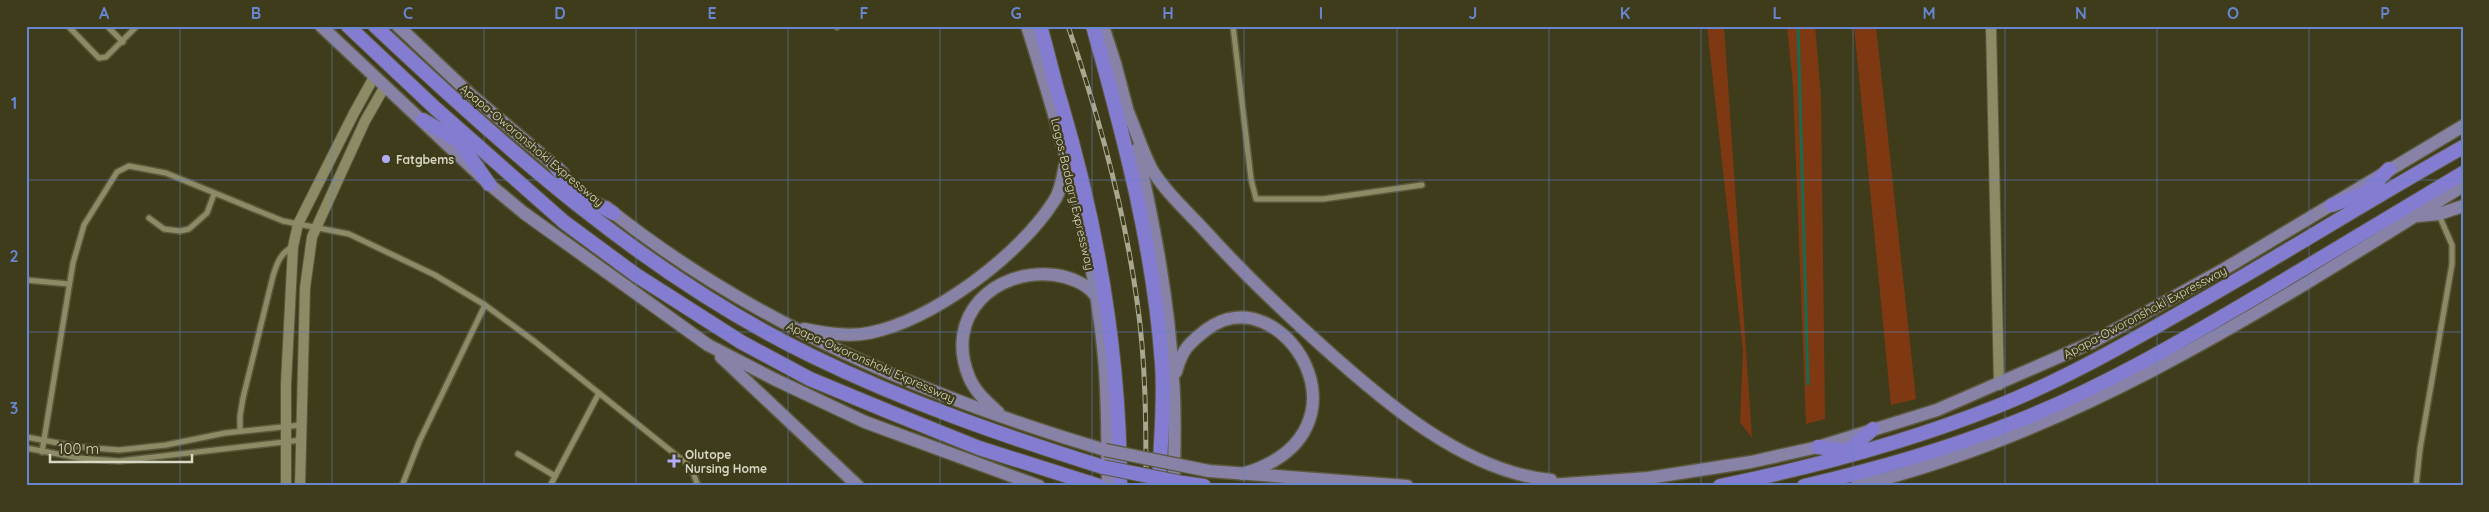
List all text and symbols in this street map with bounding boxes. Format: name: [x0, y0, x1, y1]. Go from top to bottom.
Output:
text: A: [99, 3, 110, 23]
text: B: [251, 3, 261, 23]
text: C: [403, 3, 413, 23]
text: D: [554, 3, 566, 23]
text: E: [707, 3, 717, 23]
text: F: [860, 3, 869, 23]
text: G: [1010, 3, 1022, 23]
text: H: [1162, 3, 1174, 23]
text: I: [1319, 3, 1323, 23]
text: J: [1469, 3, 1477, 23]
text: K: [1620, 3, 1630, 23]
text: L: [1773, 3, 1782, 23]
text: M: [1922, 3, 1936, 23]
text: N: [2075, 3, 2087, 23]
text: O: [2227, 3, 2239, 23]
text: P: [2380, 3, 2390, 23]
street label: Apapa-Oworonshoki Expressway: [457, 80, 607, 210]
text: 1: [11, 93, 17, 113]
street label: Lagos-Badagry Expressway: [1048, 116, 1098, 272]
place label: Fatgbems: [396, 152, 454, 167]
marker: Fatgbems: [380, 153, 392, 165]
text: 2: [9, 246, 19, 266]
street label: Apapa-Oworonshoki Expressway: [2061, 262, 2229, 362]
street label: Apapa-Oworonshoki Expressway: [784, 318, 958, 406]
text: 3: [10, 398, 18, 418]
scale bar: [50, 432, 192, 464]
text: 100 m: [58, 439, 99, 458]
place label: Olutope Nursing Home: [685, 447, 767, 476]
marker: Olutope Nursing Home: [667, 454, 681, 468]

